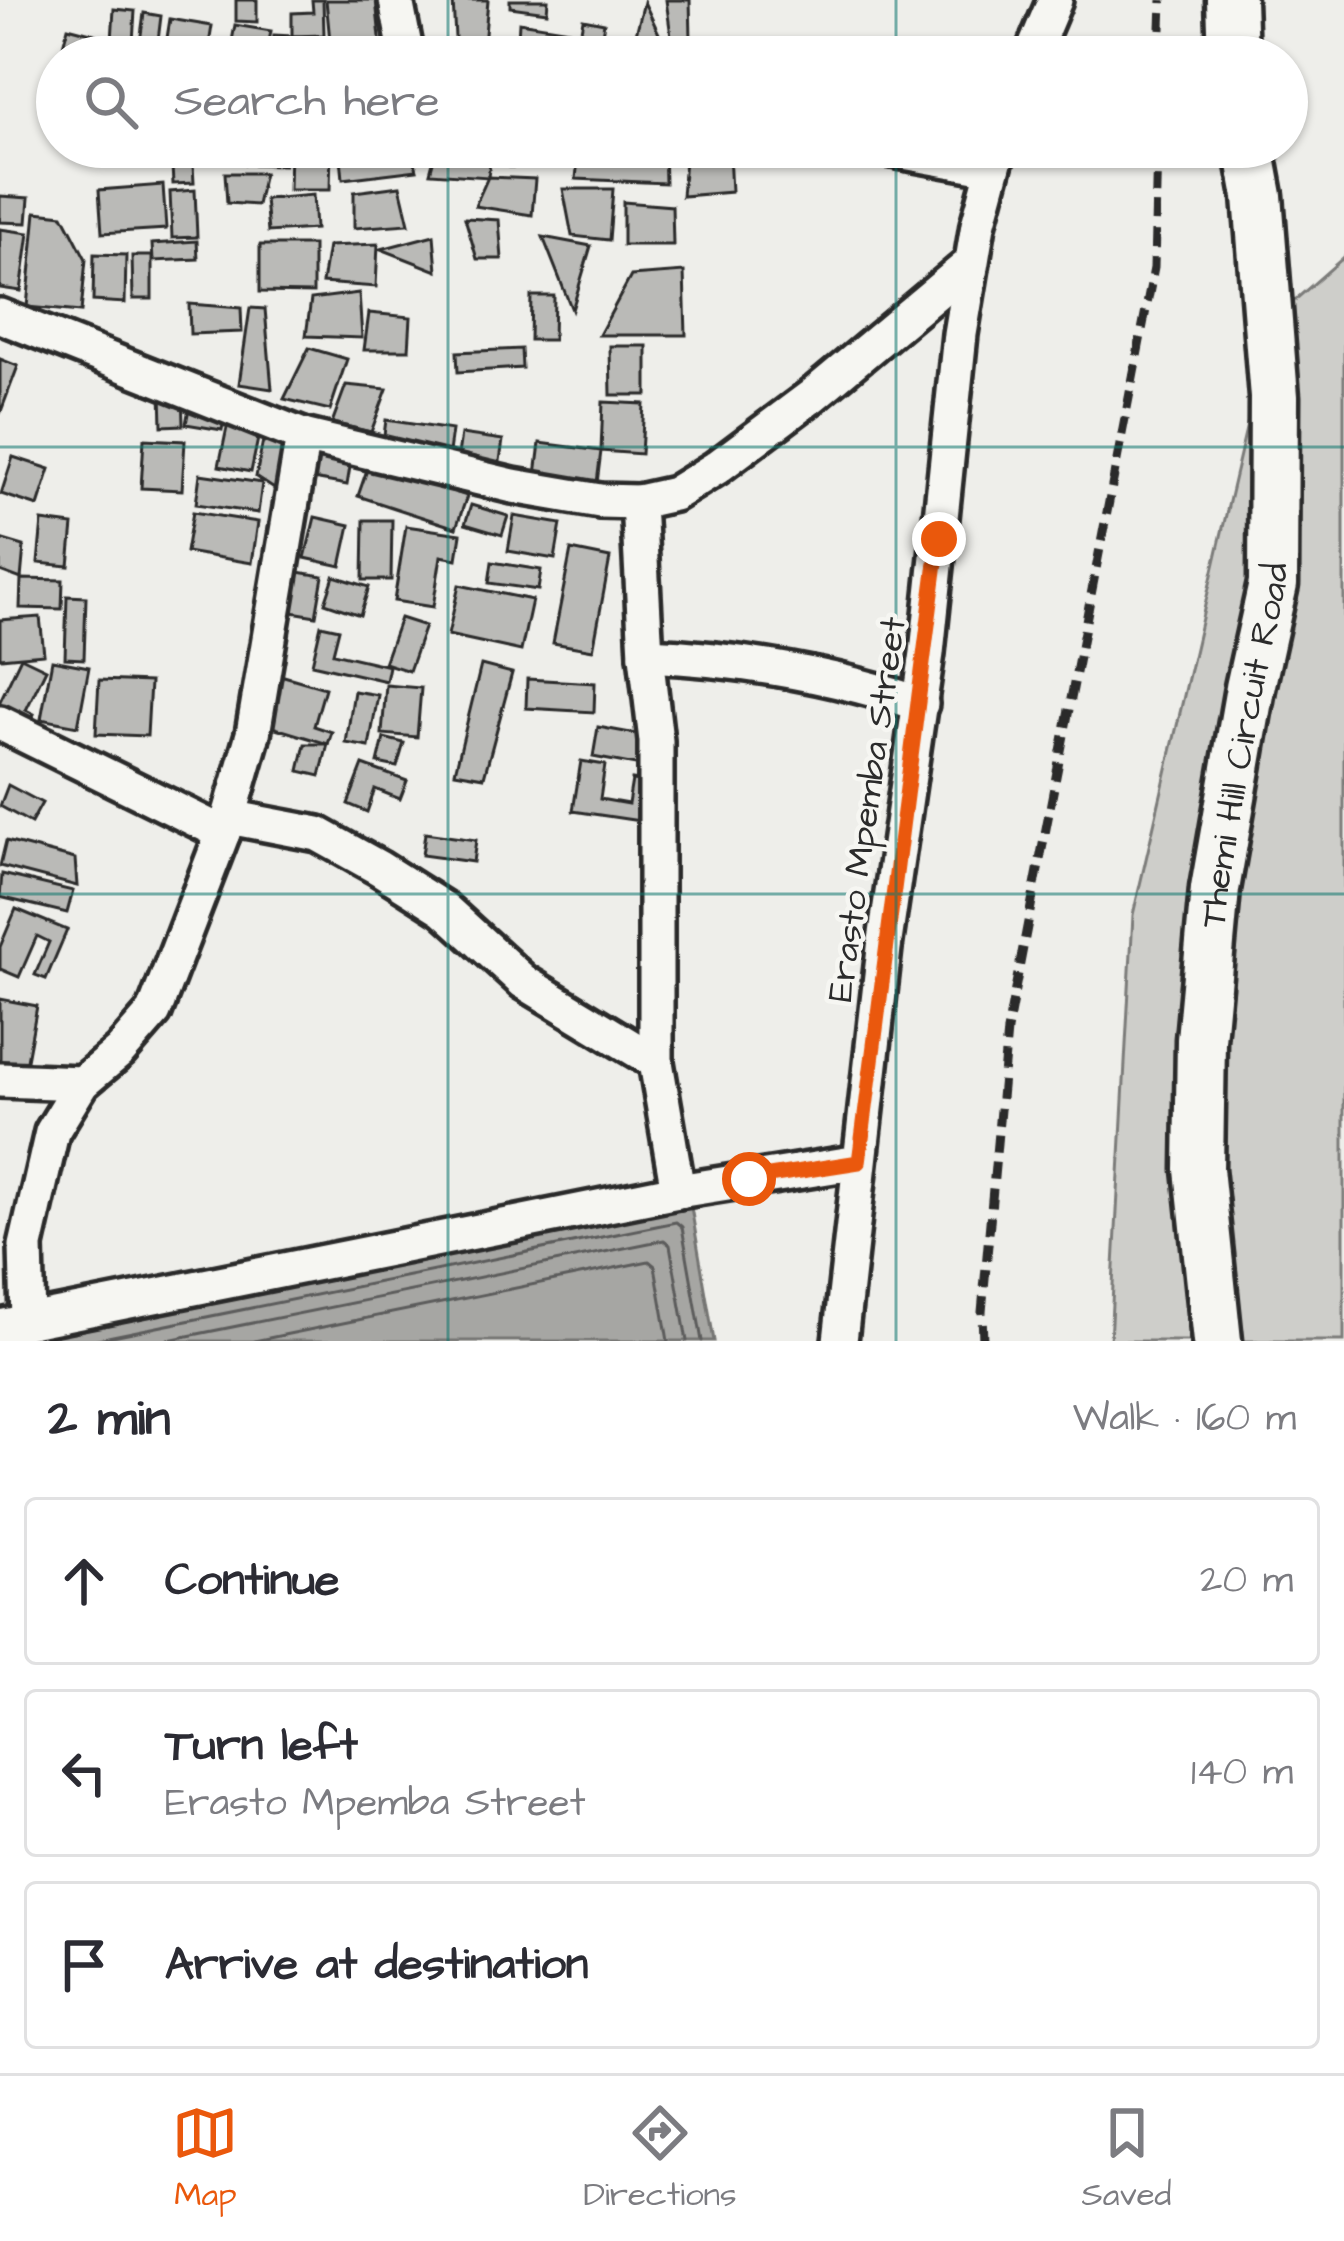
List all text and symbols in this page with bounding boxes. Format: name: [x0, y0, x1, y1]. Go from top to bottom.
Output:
search box: [36, 36, 1308, 168]
icon: search: [78, 69, 144, 135]
text: Search here: [174, 71, 440, 133]
route end: [912, 512, 966, 566]
street label: Themi Hill Circuit Road: [1189, 563, 1301, 930]
street label: Erasto Mpemba Street: [815, 613, 920, 1005]
route start: [722, 1152, 776, 1206]
text: 2 min: [48, 1384, 171, 1455]
text: Walk · 160 m: [1073, 1392, 1296, 1446]
icon: ahead: [51, 1548, 117, 1614]
text: Continue: [165, 1550, 339, 1612]
text: 20 m: [1200, 1554, 1293, 1608]
text: Turn left: [165, 1715, 358, 1777]
icon: left: [51, 1740, 117, 1806]
text: 140 m: [1191, 1746, 1293, 1800]
text: Erasto Mpemba Street: [165, 1777, 585, 1831]
icon: arrive: [51, 1932, 117, 1998]
text: Arrive at destination: [165, 1934, 588, 1996]
tab: Map: [172, 2100, 238, 2218]
tab: Directions: [583, 2100, 737, 2218]
tab: Saved: [1082, 2100, 1172, 2218]

